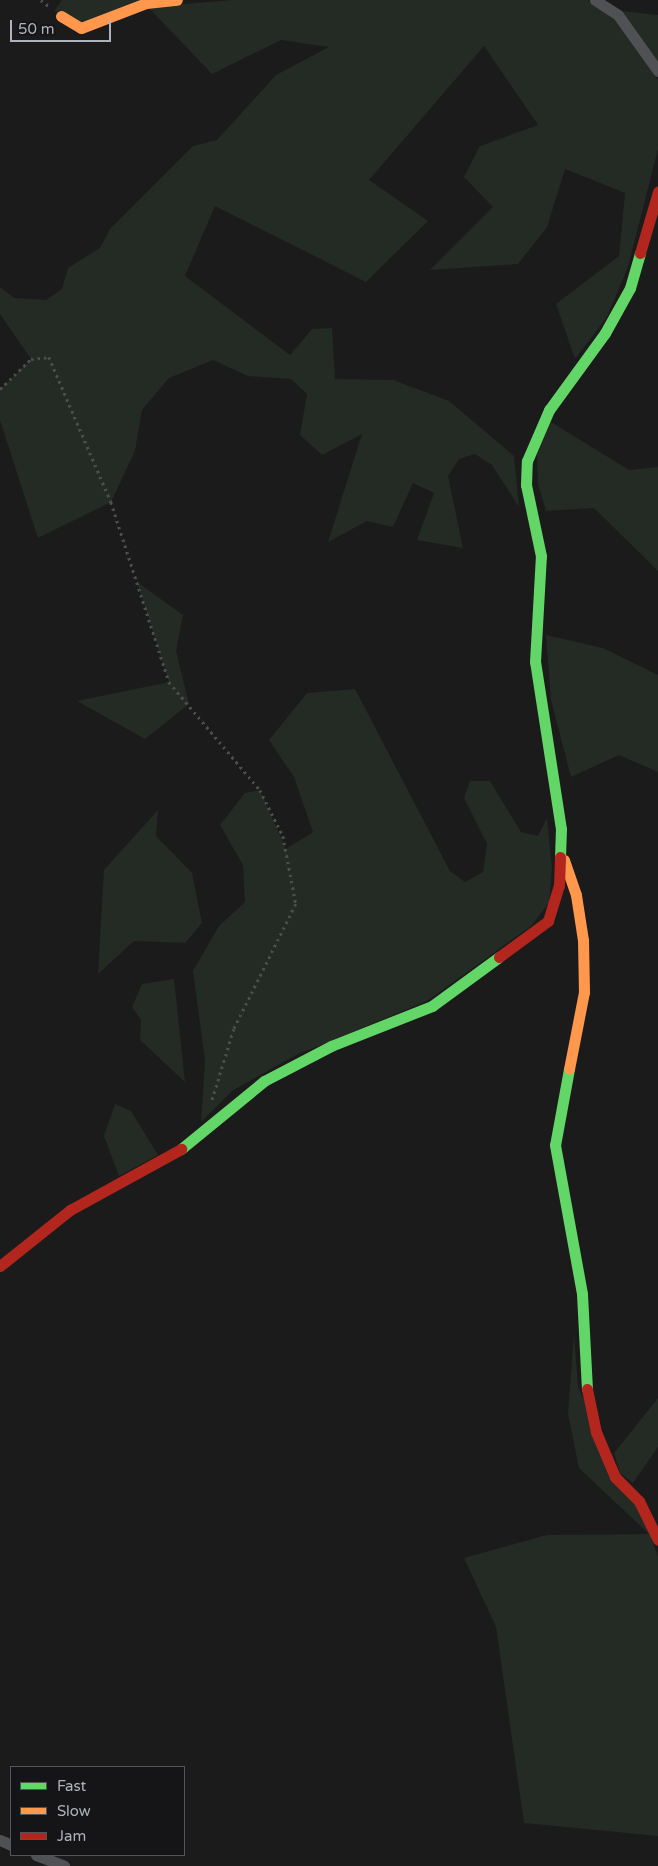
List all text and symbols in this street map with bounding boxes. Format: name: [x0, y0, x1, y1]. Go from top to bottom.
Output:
scale bar: [12, 10, 114, 42]
text: 50 m: [18, 20, 55, 38]
legend: [10, 1766, 185, 1856]
text: Fast: [57, 1777, 86, 1795]
text: Slow: [57, 1802, 91, 1820]
text: Jam: [57, 1827, 86, 1845]

